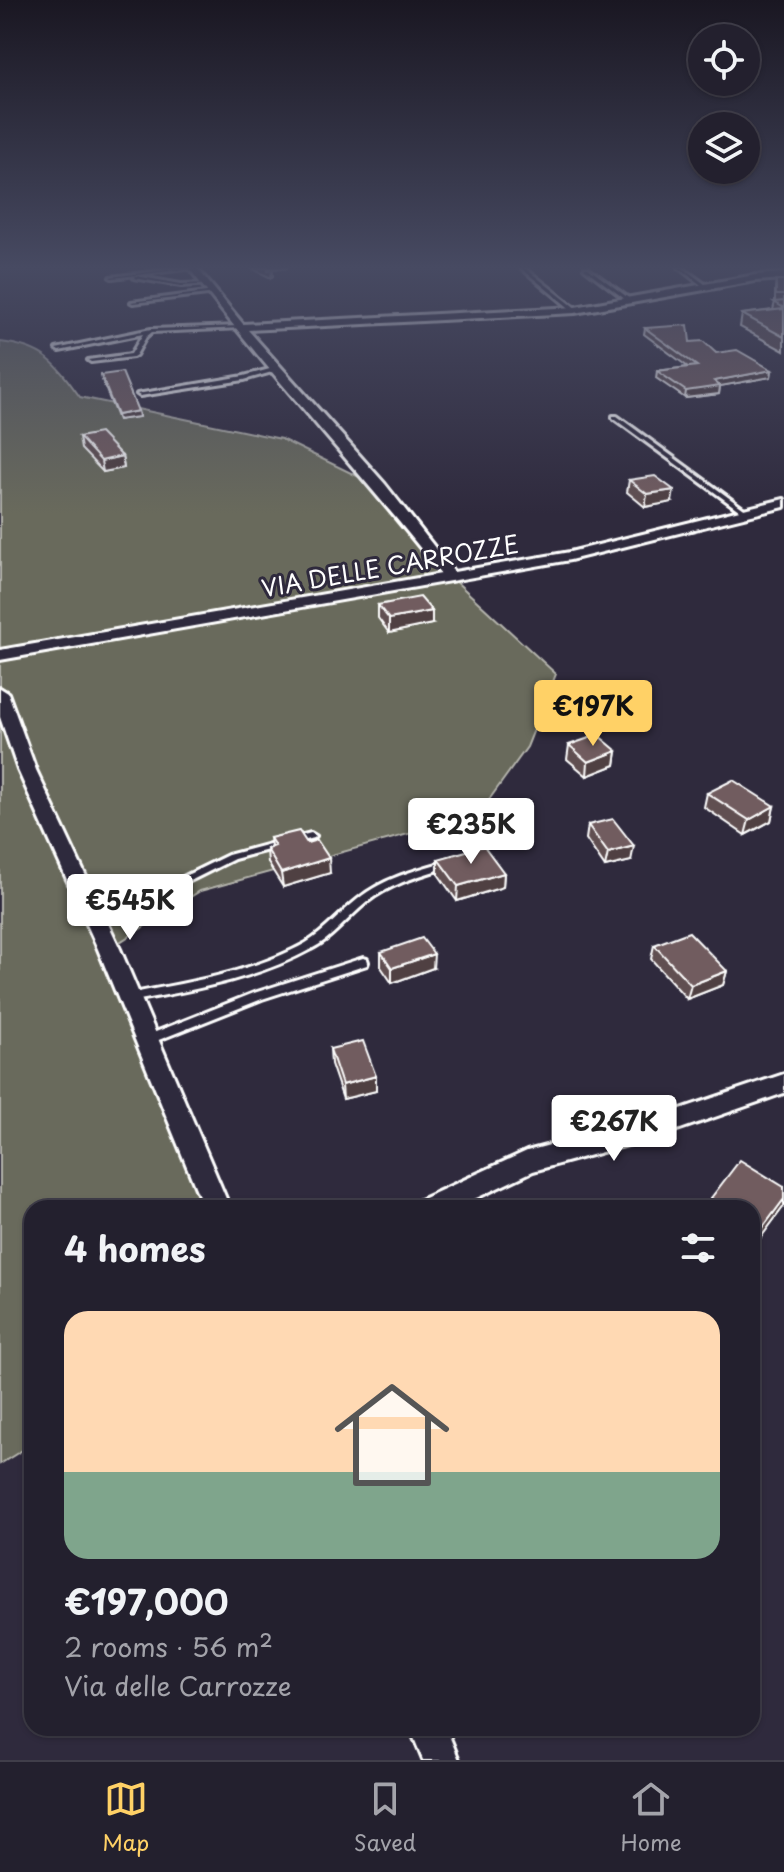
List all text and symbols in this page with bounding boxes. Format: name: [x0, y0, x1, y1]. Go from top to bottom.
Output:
map controls: [688, 24, 760, 184]
button: locate: [688, 24, 760, 96]
button: layers: [688, 112, 760, 184]
street label: VIA DELLE CARROZZE: [258, 525, 522, 605]
pin: €197K: [537, 680, 649, 748]
text: €197K: [552, 686, 634, 725]
pin: €235K: [415, 798, 527, 866]
text: €235K: [426, 804, 516, 843]
pin: €545K: [74, 874, 186, 942]
text: €545K: [85, 880, 175, 919]
pin: €267K: [558, 1095, 670, 1163]
text: €267K: [570, 1101, 658, 1140]
text: 4 homes: [64, 1222, 206, 1274]
icon: filters: [676, 1226, 720, 1270]
icon: home: [320, 1363, 464, 1507]
text: €197,000: [64, 1575, 229, 1627]
text: 2 rooms · 56 m²: [64, 1627, 273, 1666]
text: Via delle Carrozze: [64, 1666, 291, 1705]
tab: Map: [102, 1777, 149, 1858]
tab: Saved: [354, 1777, 416, 1858]
tab: Home: [621, 1777, 682, 1858]

